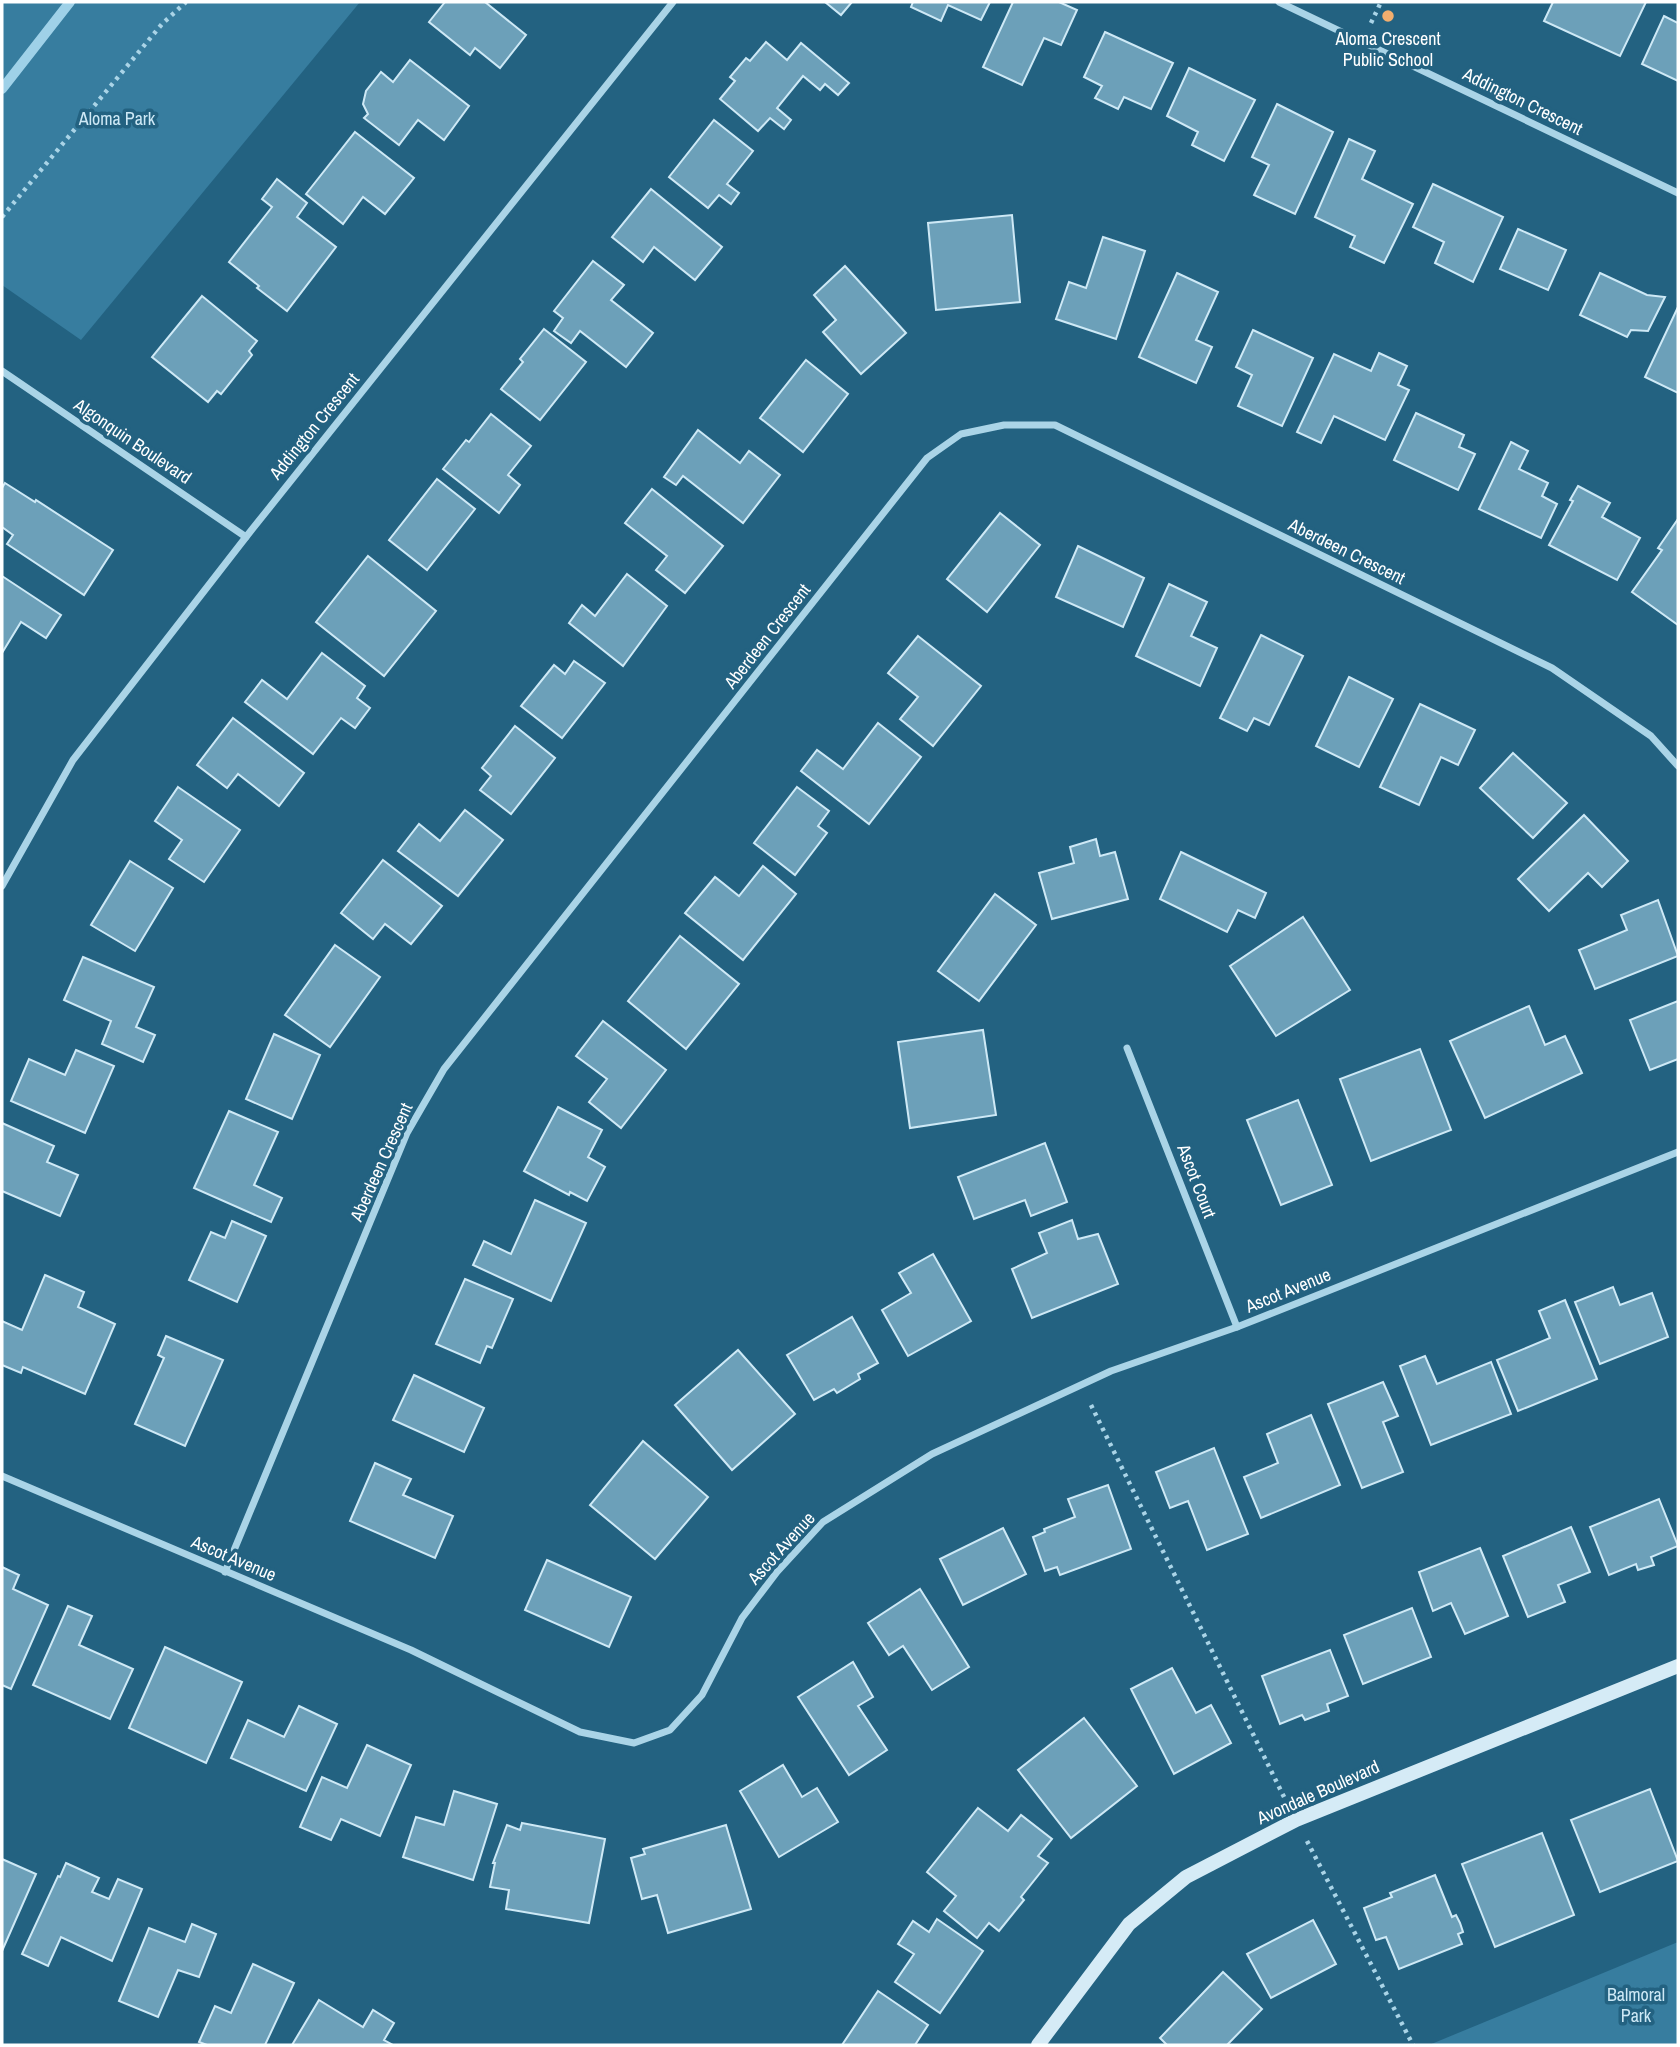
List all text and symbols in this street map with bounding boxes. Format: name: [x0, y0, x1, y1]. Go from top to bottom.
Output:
marker: Aloma Crescent Public School: [1380, 8, 1396, 24]
place label: Aloma Crescent Public School: [1335, 26, 1441, 72]
street label: Addington Crescent: [1458, 61, 1587, 141]
park label: Aloma Park: [78, 106, 156, 131]
street label: Addington Crescent: [263, 367, 365, 485]
street label: Algonquin Boulevard: [68, 392, 197, 490]
street label: Aberdeen Crescent: [1283, 511, 1410, 590]
street label: Aberdeen Crescent: [717, 578, 816, 695]
street label: Aberdeen Crescent: [343, 1099, 418, 1226]
street label: Ascot Court: [1171, 1140, 1222, 1221]
street label: Ascot Avenue: [1241, 1262, 1334, 1319]
street label: Ascot Avenue: [741, 1506, 820, 1591]
street label: Ascot Avenue: [187, 1529, 280, 1587]
street label: Avondale Boulevard: [1252, 1754, 1383, 1831]
park label: Balmoral Park: [1607, 1982, 1665, 2028]

